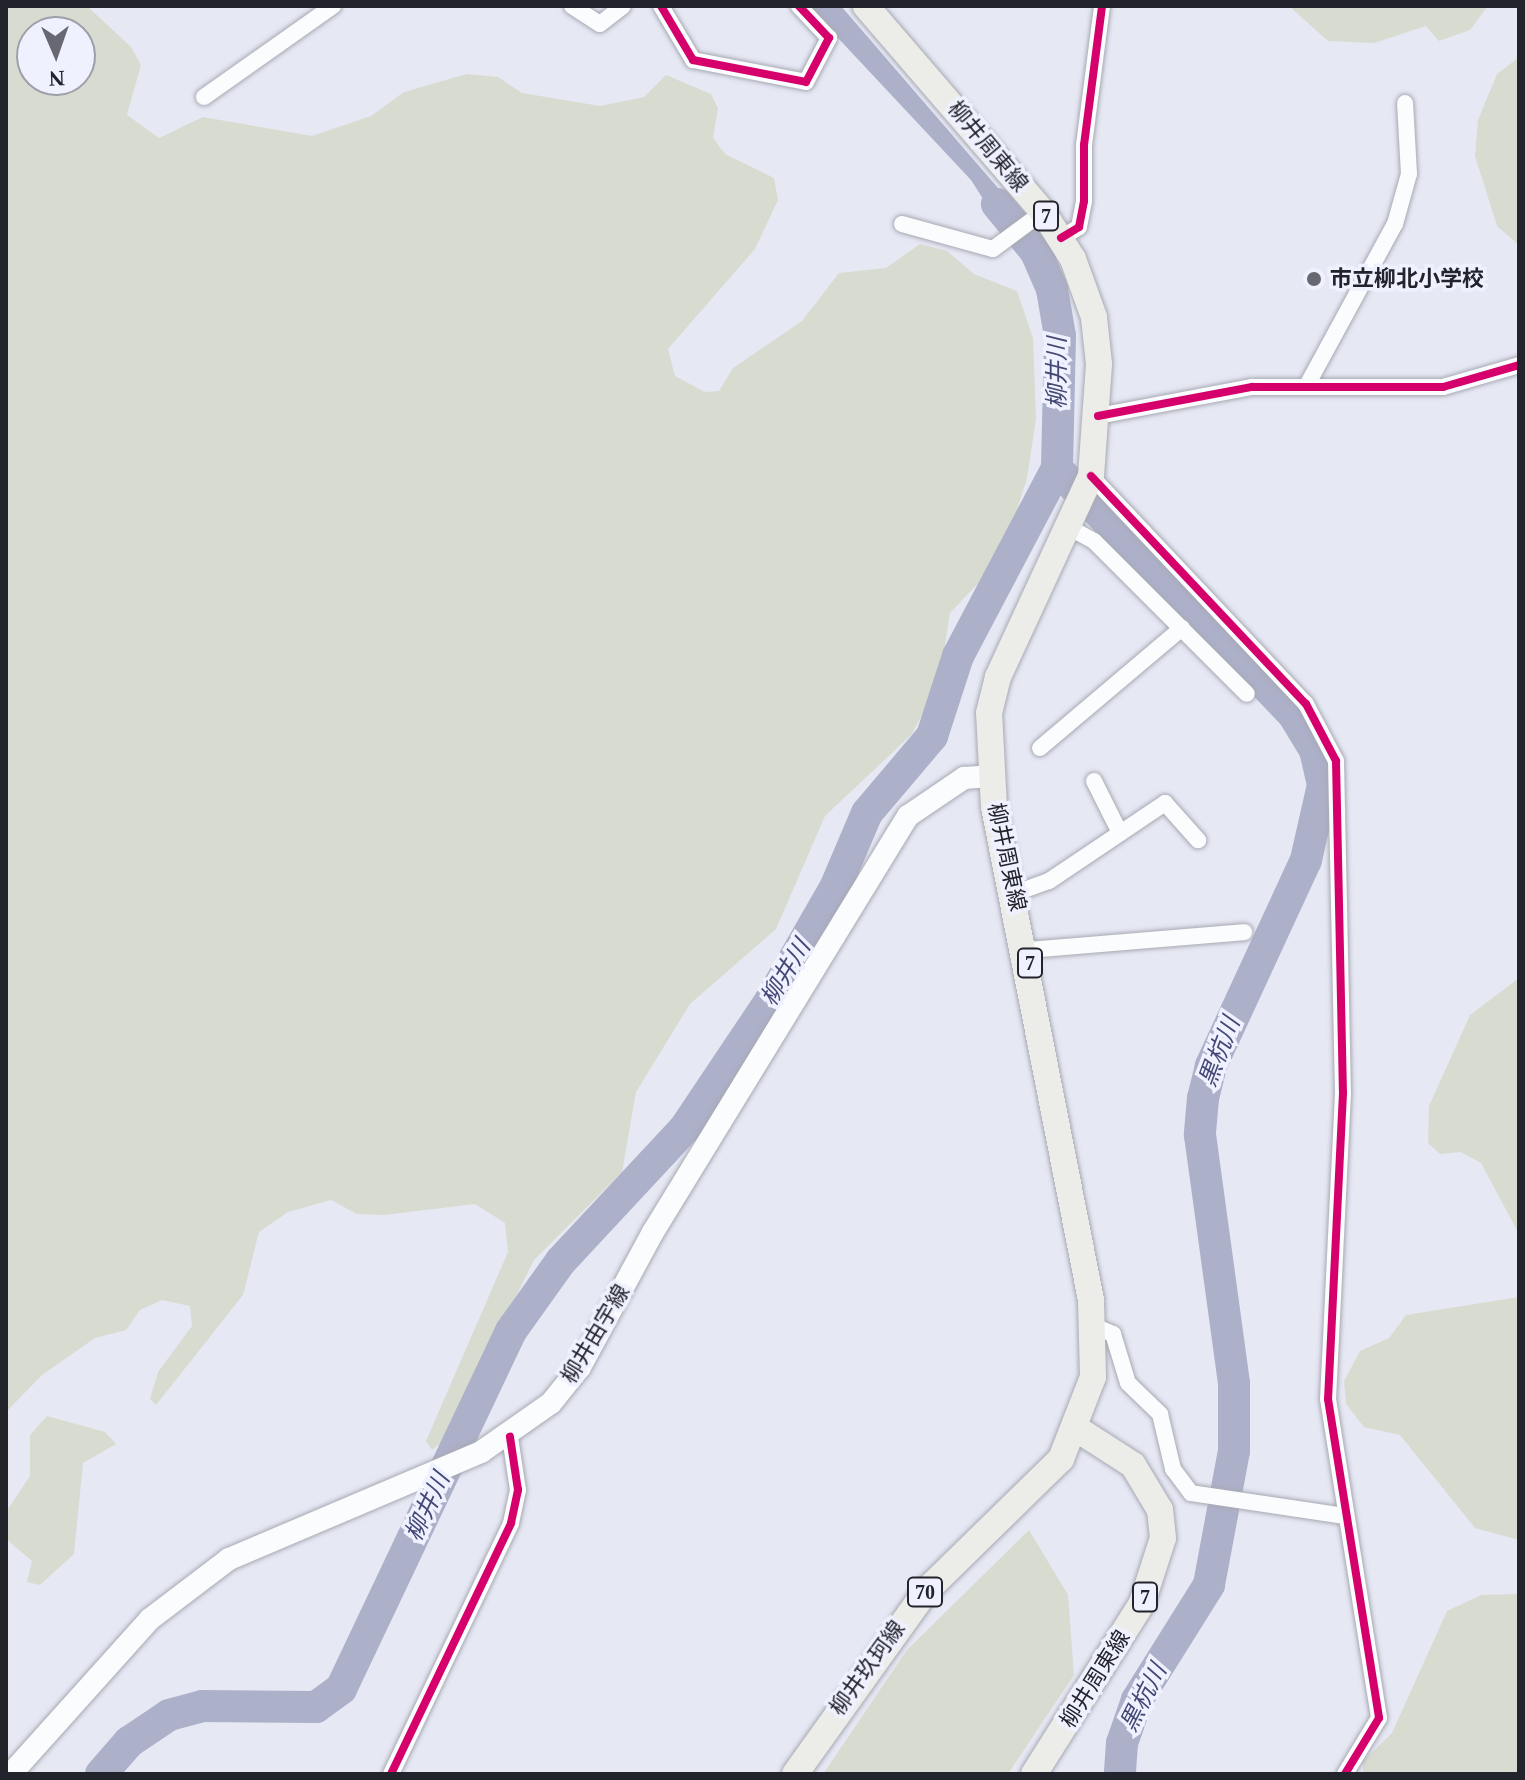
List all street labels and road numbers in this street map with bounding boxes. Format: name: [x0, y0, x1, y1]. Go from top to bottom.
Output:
street label: 柳井周東線: [943, 95, 1033, 197]
road number: 7: [1032, 200, 1060, 232]
street label: 柳井周東線: [983, 800, 1031, 914]
road number: 7: [1016, 947, 1044, 979]
street label: 柳井由宇線: [555, 1280, 635, 1388]
road number: 70: [907, 1576, 943, 1608]
road number: 7: [1131, 1581, 1159, 1613]
street label: 柳井玖珂線: [824, 1616, 910, 1720]
street label: 柳井周東線: [1055, 1625, 1135, 1733]

